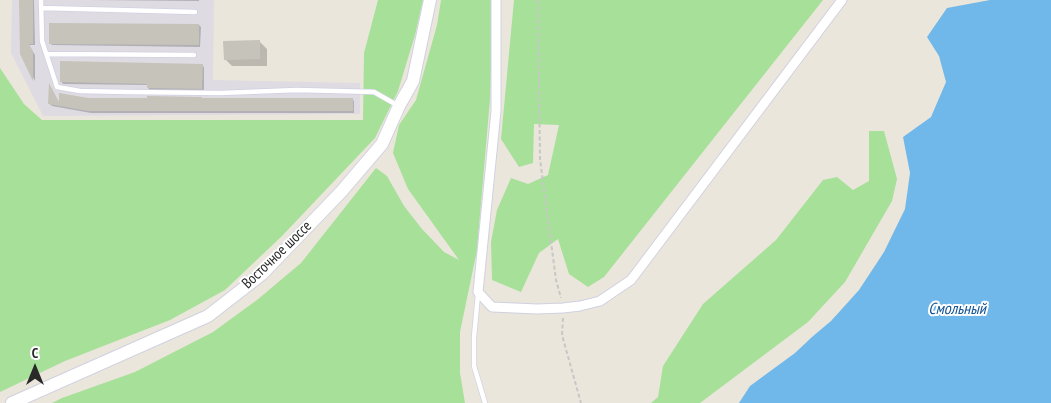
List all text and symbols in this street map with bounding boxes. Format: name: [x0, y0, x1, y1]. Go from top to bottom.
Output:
street label: Восточное шоссе: [238, 217, 316, 293]
water label: Смольный: [928, 299, 986, 319]
north arrow: [10, 343, 60, 393]
text: С: [32, 344, 38, 362]

